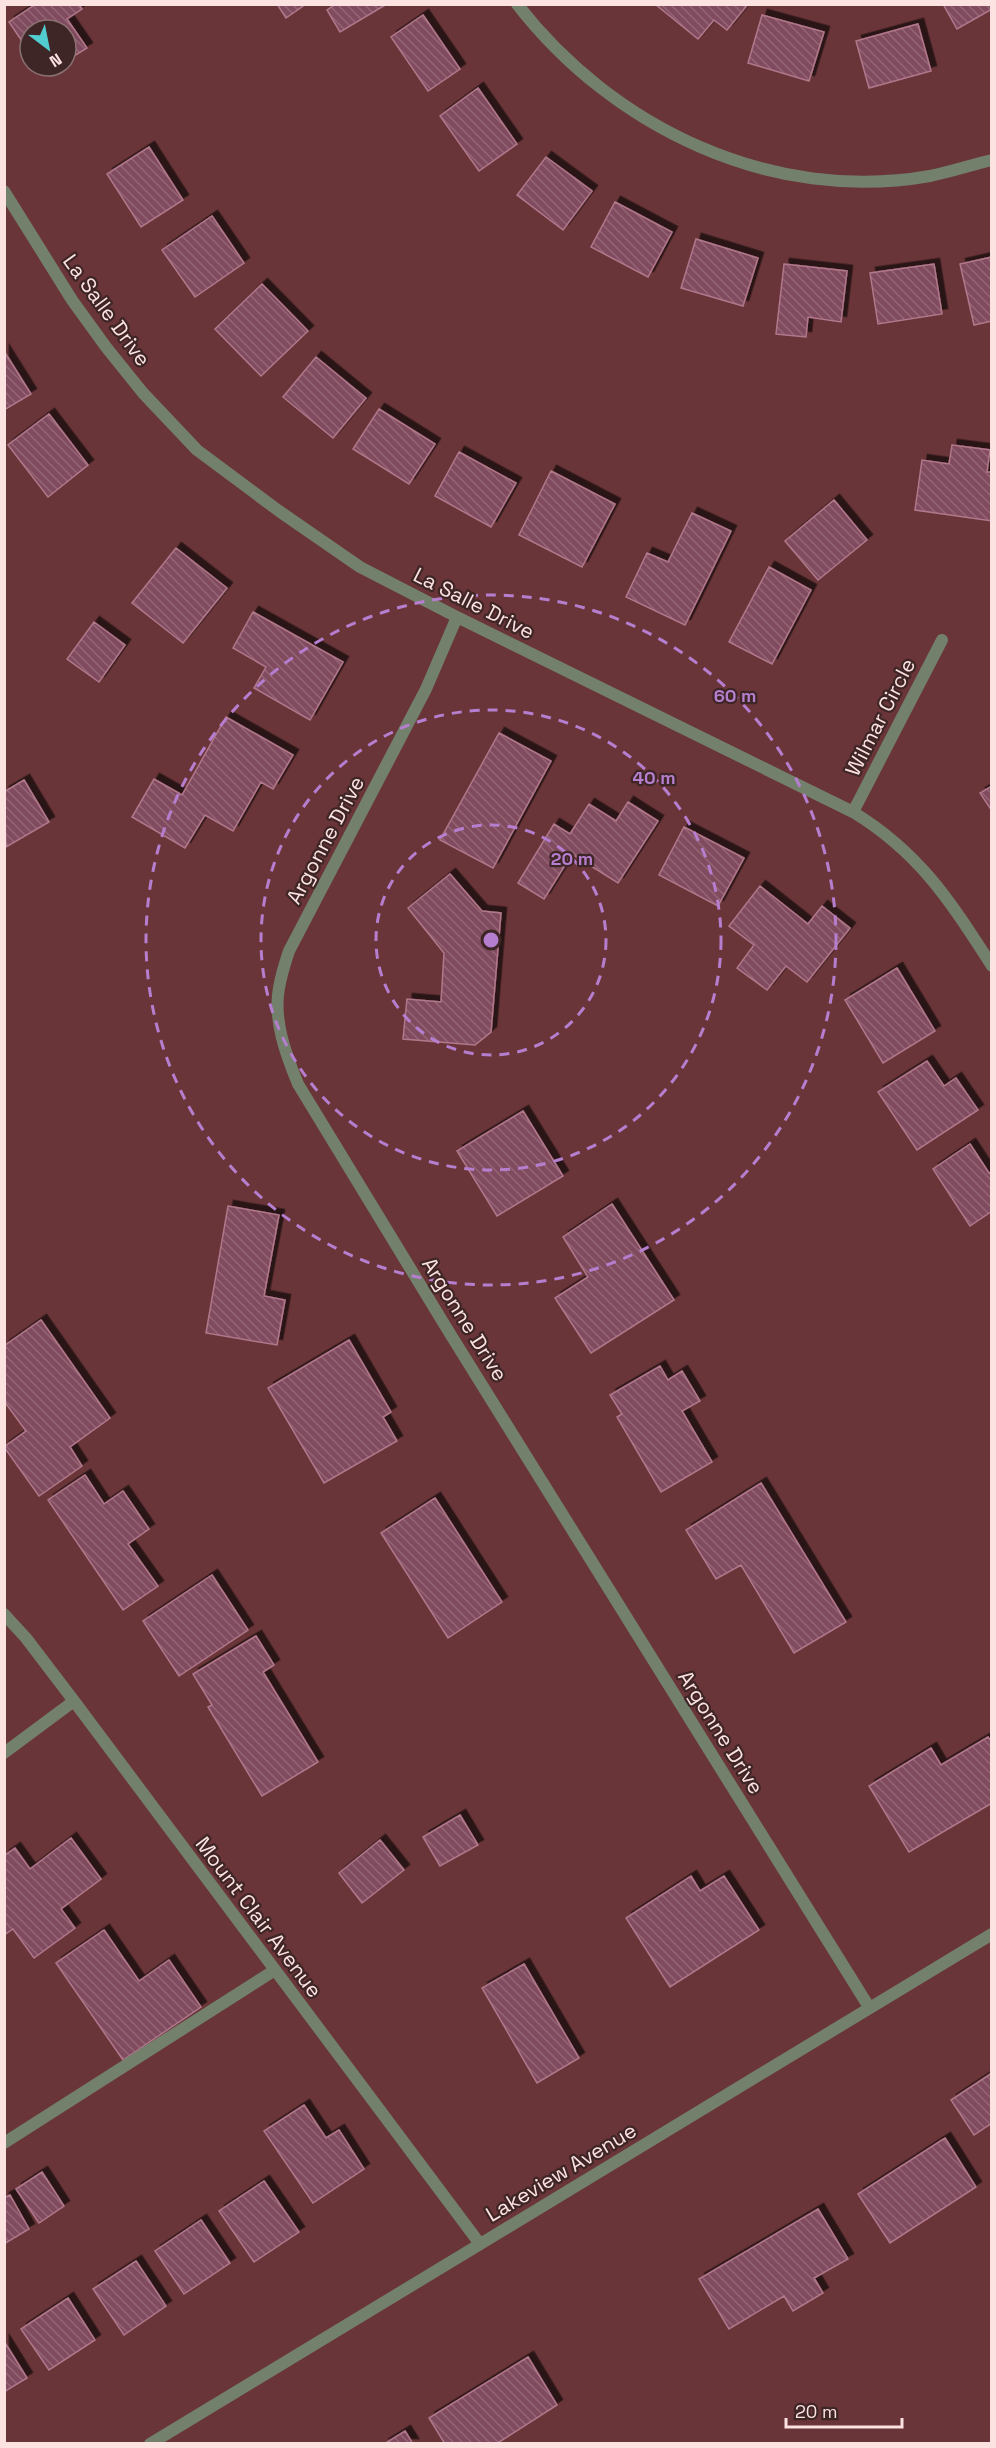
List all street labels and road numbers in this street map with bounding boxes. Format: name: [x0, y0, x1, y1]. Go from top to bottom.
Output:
street label: La Salle Drive: [57, 249, 157, 371]
street label: La Salle Drive: [409, 561, 539, 645]
street label: Wilmar Circle: [839, 654, 921, 780]
street label: Argonne Drive: [280, 771, 370, 909]
street label: Argonne Drive: [416, 1252, 514, 1386]
street label: Argonne Drive: [672, 1665, 770, 1799]
street label: Mount Clair Avenue: [190, 1831, 328, 2003]
street label: Lakeview Avenue: [481, 2116, 641, 2228]

